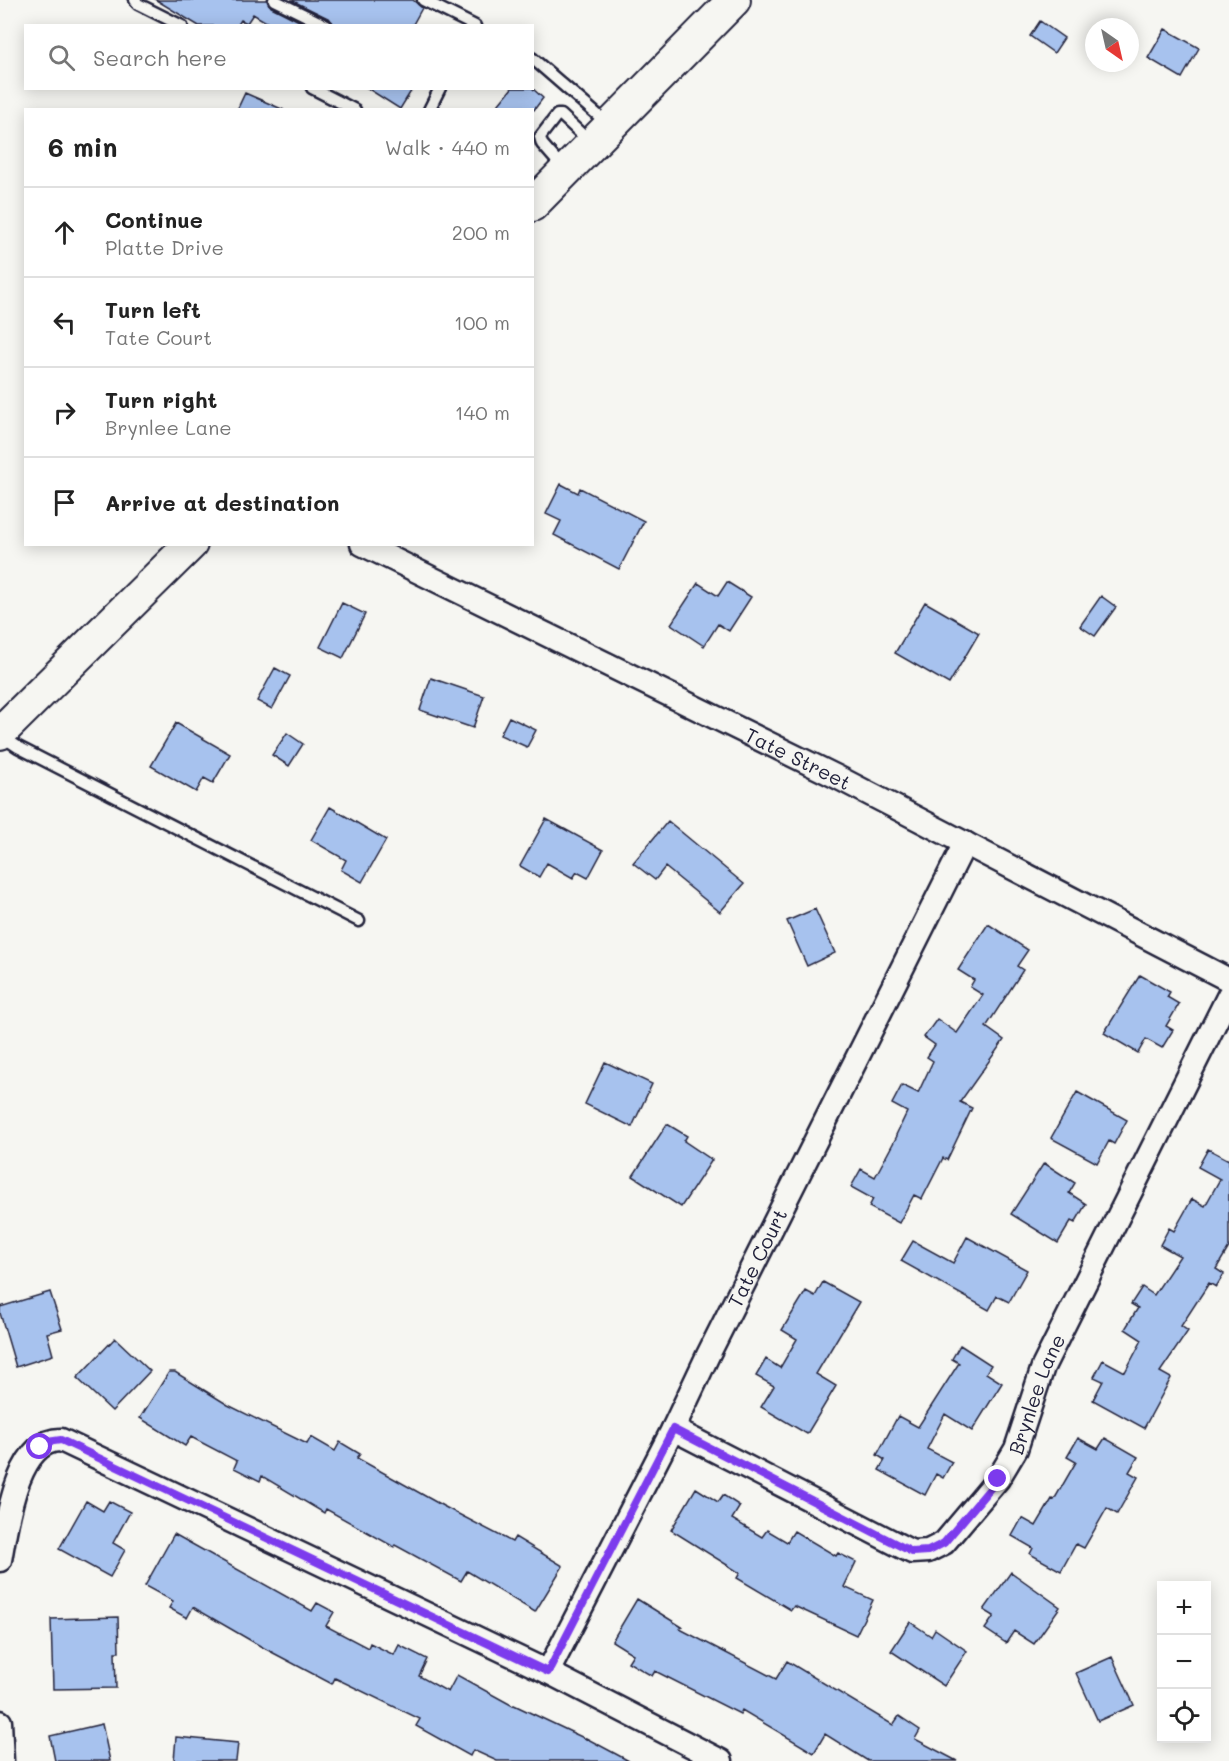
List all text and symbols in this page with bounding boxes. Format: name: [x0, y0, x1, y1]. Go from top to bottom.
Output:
north arrow: [1085, 18, 1139, 72]
search box: [24, 24, 534, 90]
icon: search: [45, 41, 78, 74]
text: Search here: [93, 43, 227, 72]
text: 6 min: [48, 130, 117, 164]
text: Walk · 440 m: [385, 134, 510, 160]
text: Continue: [105, 205, 203, 234]
icon: ahead: [48, 216, 81, 249]
text: 200 m: [452, 219, 510, 245]
text: Platte Drive: [105, 234, 224, 260]
text: Turn left: [105, 295, 201, 324]
icon: left: [48, 306, 81, 339]
text: 100 m: [454, 309, 510, 335]
text: Tate Court: [105, 324, 212, 350]
text: Turn right: [105, 385, 217, 414]
icon: right: [48, 396, 81, 429]
text: 140 m: [455, 399, 510, 425]
text: Brynlee Lane: [105, 414, 232, 440]
icon: arrive: [48, 486, 81, 519]
text: Arrive at destination: [105, 488, 340, 517]
street label: Tate Street: [741, 721, 856, 795]
street label: Tate Court: [721, 1204, 793, 1311]
street label: Brynlee Lane: [1002, 1329, 1071, 1458]
route start: [26, 1433, 52, 1459]
route end: [984, 1465, 1010, 1491]
map controls: [1157, 1581, 1211, 1743]
button: +: [1157, 1581, 1211, 1635]
button: −: [1157, 1635, 1211, 1689]
button: locate: [1157, 1689, 1211, 1743]

